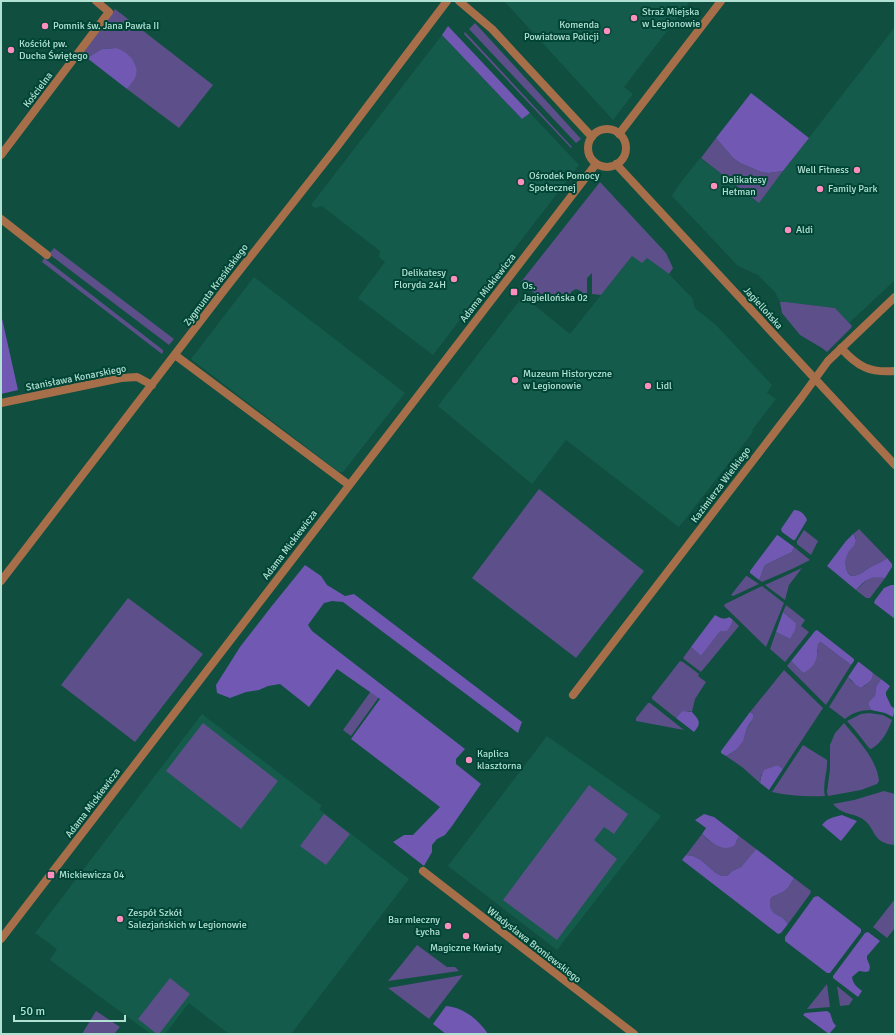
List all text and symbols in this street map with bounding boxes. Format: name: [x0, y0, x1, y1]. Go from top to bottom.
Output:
place label: Straż Miejska w Legionowie: [642, 6, 700, 30]
marker: Straż Miejska w Legionowie: [629, 13, 639, 23]
place label: Komenda Powiatowa Policji: [524, 19, 599, 43]
place label: Pomnik św. Jana Pawła II: [53, 20, 159, 32]
marker: Pomnik św. Jana Pawła II: [40, 21, 50, 31]
marker: Komenda Powiatowa Policji: [602, 26, 612, 36]
place label: Kościół pw. Ducha Świętego: [19, 38, 88, 62]
marker: Kościół pw. Ducha Świętego: [6, 45, 16, 55]
street label: Kościelna: [21, 70, 55, 110]
place label: Well Fitness: [797, 164, 850, 176]
marker: Well Fitness: [852, 165, 862, 175]
place label: Ośrodek Pomocy Społecznej: [529, 170, 600, 194]
place label: Delikatesy Hetman: [722, 174, 767, 198]
marker: Ośrodek Pomocy Społecznej: [516, 177, 526, 187]
marker: Delikatesy Hetman: [709, 181, 719, 191]
place label: Family Park: [828, 183, 878, 195]
marker: Family Park: [815, 184, 825, 194]
place label: Aldi: [796, 224, 813, 236]
marker: Aldi: [783, 225, 793, 235]
street label: Zygmunta Krasińskiego: [181, 242, 251, 328]
street label: Adama Mickiewicza: [457, 251, 519, 325]
place label: Delikatesy Floryda 24H: [394, 267, 446, 291]
marker: Delikatesy Floryda 24H: [449, 274, 459, 284]
place label: Os. Jagiellońska 02: [522, 280, 588, 304]
street label: Jagiellońska: [741, 284, 785, 332]
marker: Os. Jagiellońska 02: [509, 287, 519, 297]
street label: Stanisława Konarskiego: [25, 362, 127, 394]
place label: Muzeum Historyczne w Legionowie: [523, 368, 612, 392]
marker: Muzeum Historyczne w Legionowie: [510, 375, 520, 385]
place label: Lidl: [656, 380, 672, 392]
marker: Lidl: [643, 381, 653, 391]
street label: Kazimierza Wielkiego: [689, 445, 753, 525]
street label: Adama Mickiewicza: [260, 508, 320, 582]
place label: Kaplica klasztorna: [477, 748, 522, 772]
marker: Kaplica klasztorna: [464, 755, 474, 765]
street label: Adama Mickiewicza: [63, 766, 123, 840]
place label: Mickiewicza 04: [59, 869, 125, 881]
marker: Mickiewicza 04: [46, 870, 56, 880]
street label: Władysława Broniewskiego: [484, 904, 584, 986]
place label: Zespół Szkół Salezjańskich w Legionowie: [128, 907, 247, 931]
marker: Zespół Szkół Salezjańskich w Legionowie: [115, 914, 125, 924]
place label: Bar mleczny Łycha: [388, 914, 440, 938]
marker: Bar mleczny Łycha: [443, 921, 453, 931]
marker: Magiczne Kwiaty: [461, 931, 471, 941]
place label: Magiczne Kwiaty: [430, 942, 502, 954]
scale bar: [14, 997, 125, 1023]
text: 50 m: [20, 1004, 45, 1019]

